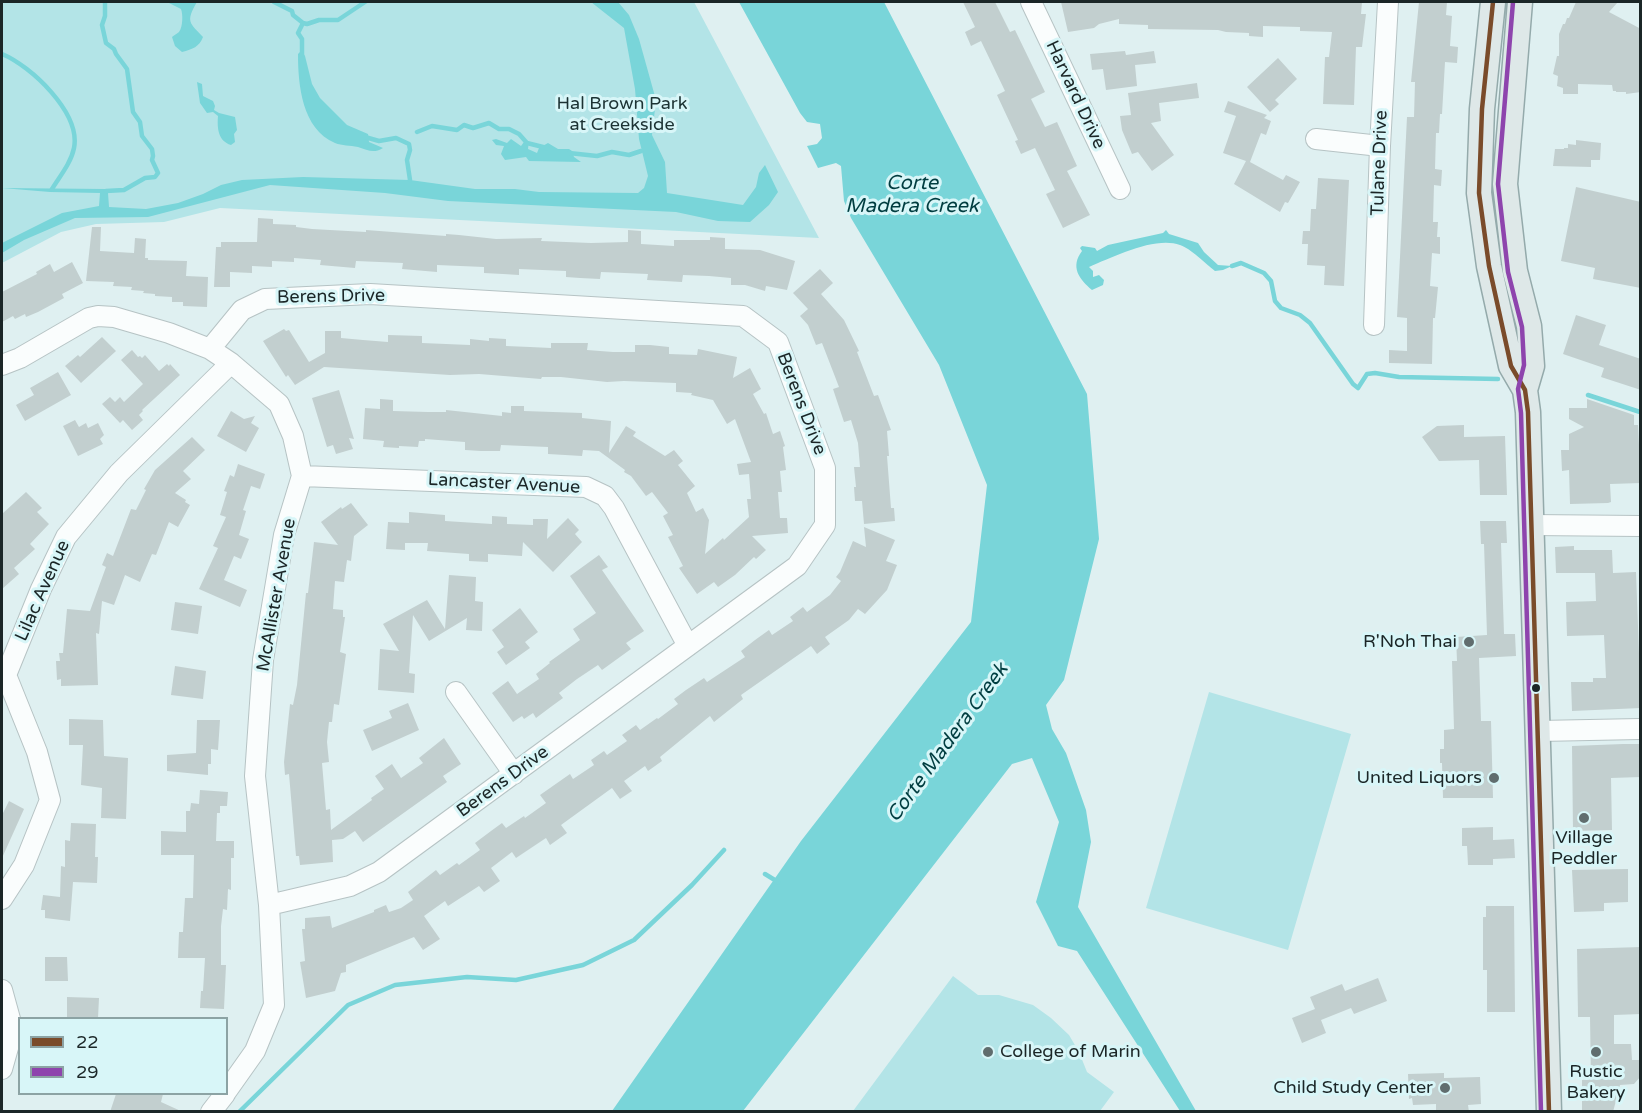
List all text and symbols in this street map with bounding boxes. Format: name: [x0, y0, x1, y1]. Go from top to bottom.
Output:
street label: Harvard Drive: [1040, 37, 1110, 153]
park label: Hal Brown Park at Creekside: [556, 93, 688, 136]
street label: Tulane Drive: [1367, 110, 1393, 216]
water label: Corte Madera Creek: [845, 172, 979, 219]
street label: Berens Drive: [277, 285, 385, 309]
street label: Berens Drive: [772, 350, 830, 458]
street label: Lancaster Avenue: [427, 469, 581, 499]
street label: McAllister Avenue: [253, 517, 301, 673]
street label: Lilac Avenue: [11, 537, 75, 645]
place label: R'Noh Thai: [1363, 631, 1457, 653]
marker: R'Noh Thai: [1462, 635, 1476, 649]
water label: Corte Madera Creek: [882, 659, 1014, 827]
unlabelled marker: [1530, 682, 1542, 694]
street label: Berens Drive: [453, 742, 553, 822]
place label: United Liquors: [1357, 767, 1482, 789]
marker: United Liquors: [1487, 771, 1501, 785]
marker: Village Peddler: [1577, 811, 1591, 825]
place label: Village Peddler: [1551, 827, 1617, 870]
legend: [18, 1017, 228, 1095]
text: 22: [76, 1031, 99, 1053]
place label: College of Marin: [1000, 1041, 1141, 1063]
marker: College of Marin: [981, 1045, 995, 1059]
marker: Rustic Bakery: [1589, 1045, 1603, 1059]
text: 29: [76, 1061, 99, 1083]
place label: Rustic Bakery: [1567, 1061, 1625, 1104]
place label: Child Study Center: [1273, 1077, 1433, 1099]
marker: Child Study Center: [1438, 1081, 1452, 1095]

